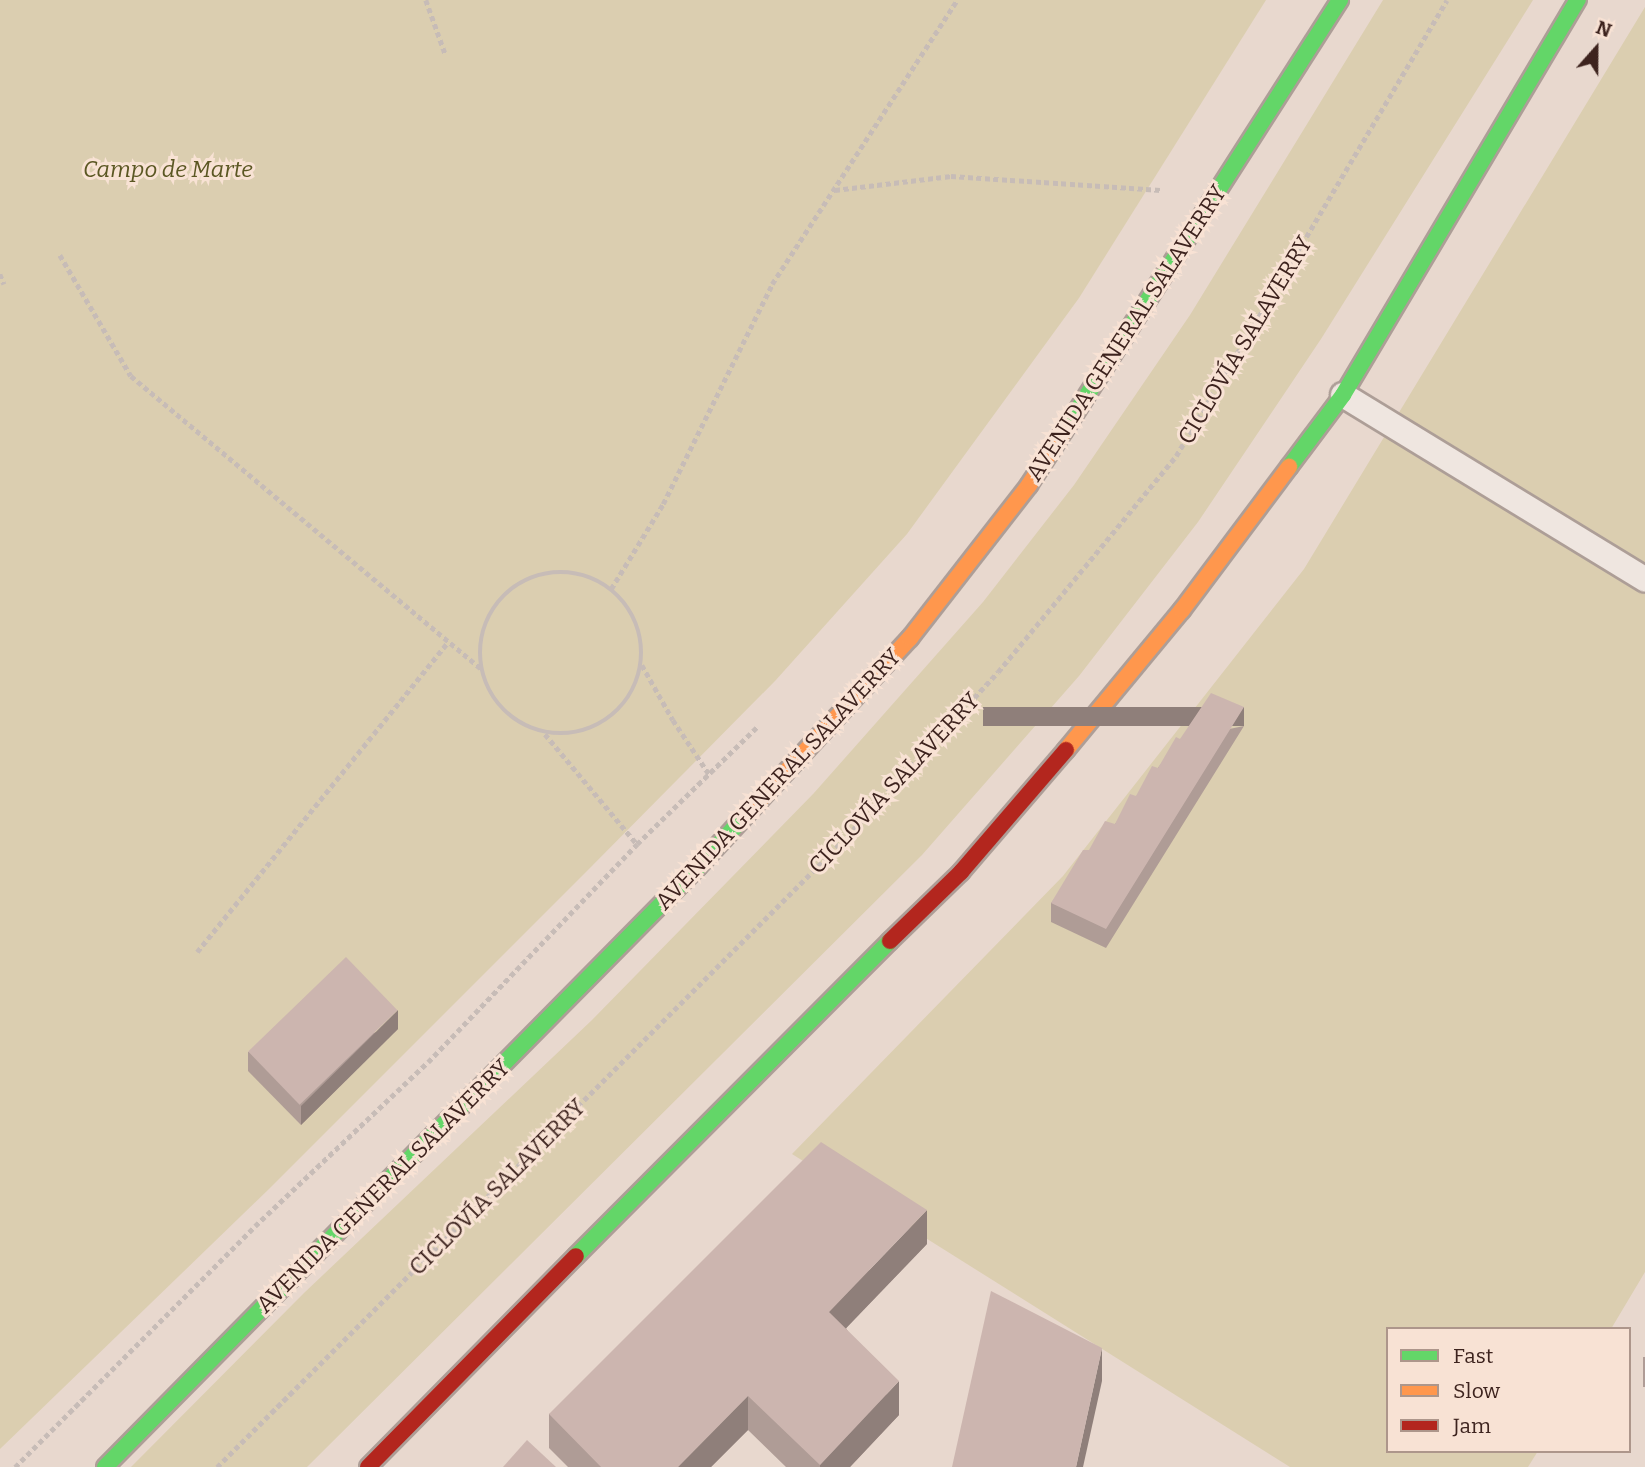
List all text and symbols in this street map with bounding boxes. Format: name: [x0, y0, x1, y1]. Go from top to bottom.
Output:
north arrow: [1561, 14, 1631, 84]
text: N: [1593, 16, 1615, 42]
park label: Campo de Marte: [83, 155, 253, 183]
street label: AVENIDA GENERAL SALAVERRY: [1020, 180, 1232, 486]
street label: CICLOVÍA SALAVERRY: [1172, 231, 1318, 449]
street label: AVENIDA GENERAL SALAVERRY: [650, 643, 906, 915]
street label: CICLOVÍA SALAVERRY: [803, 687, 985, 879]
street label: AVENIDA GENERAL SALAVERRY: [251, 1054, 515, 1318]
street label: CICLOVÍA SALAVERRY: [403, 1093, 591, 1281]
legend: [1386, 1327, 1631, 1453]
text: Fast: [1453, 1343, 1493, 1369]
text: Slow: [1453, 1378, 1500, 1404]
text: Jam: [1453, 1413, 1491, 1439]

